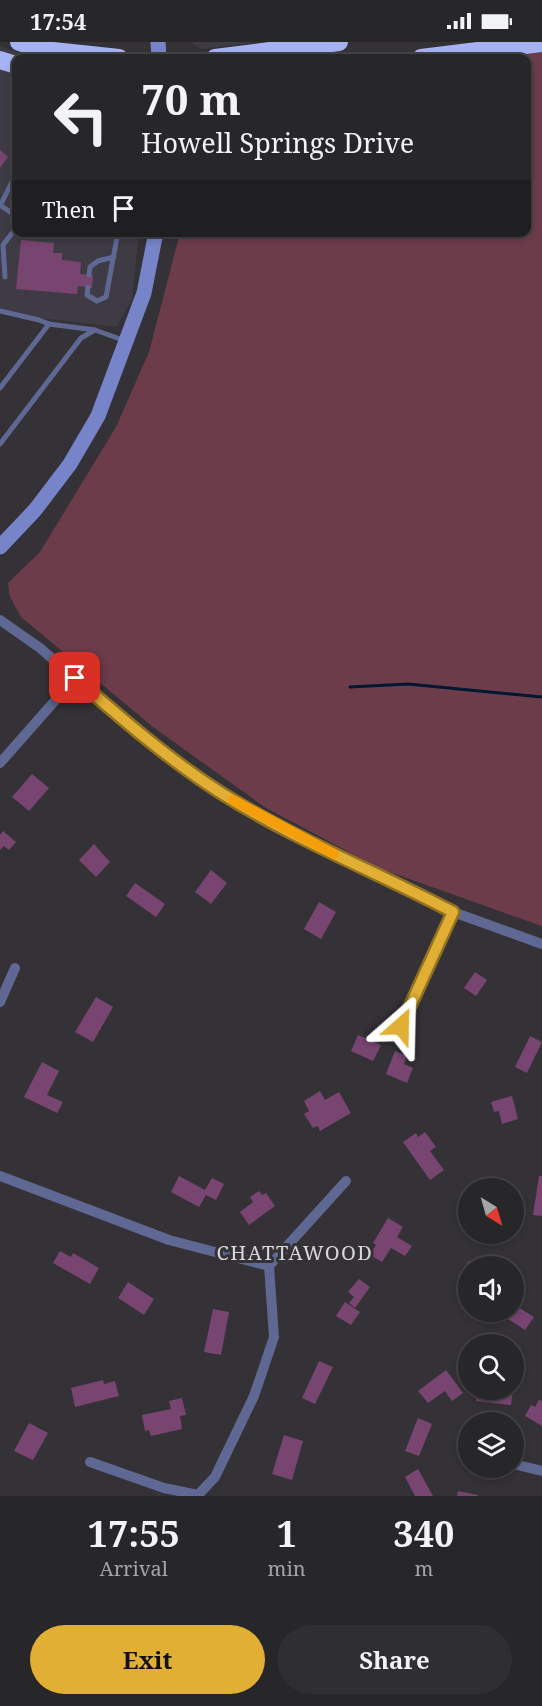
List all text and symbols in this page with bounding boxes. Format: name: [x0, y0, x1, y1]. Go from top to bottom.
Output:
text: 17:54: [30, 6, 86, 36]
text: 70 m: [141, 70, 241, 127]
icon: left: [42, 78, 120, 156]
text: Howell Springs Drive: [141, 124, 414, 161]
icon: arrive: [107, 192, 140, 225]
text: Then: [42, 194, 95, 224]
pin: [49, 652, 100, 703]
icon: arrive: [58, 661, 91, 694]
position arrow: [369, 994, 433, 1058]
north arrow: [458, 1178, 524, 1244]
map controls: [458, 1178, 524, 1478]
district label: CHATTAWOOD: [217, 1239, 373, 1266]
button: sound: [458, 1256, 524, 1322]
button: search: [458, 1334, 524, 1400]
button: layers: [458, 1412, 524, 1478]
text: 17:55: [88, 1509, 180, 1558]
text: 1: [276, 1509, 297, 1558]
text: 340: [393, 1509, 454, 1558]
text: Arrival: [100, 1555, 168, 1582]
text: min: [268, 1555, 306, 1582]
text: m: [414, 1555, 433, 1582]
button: Exit: [30, 1625, 265, 1694]
button: Share: [277, 1625, 512, 1694]

